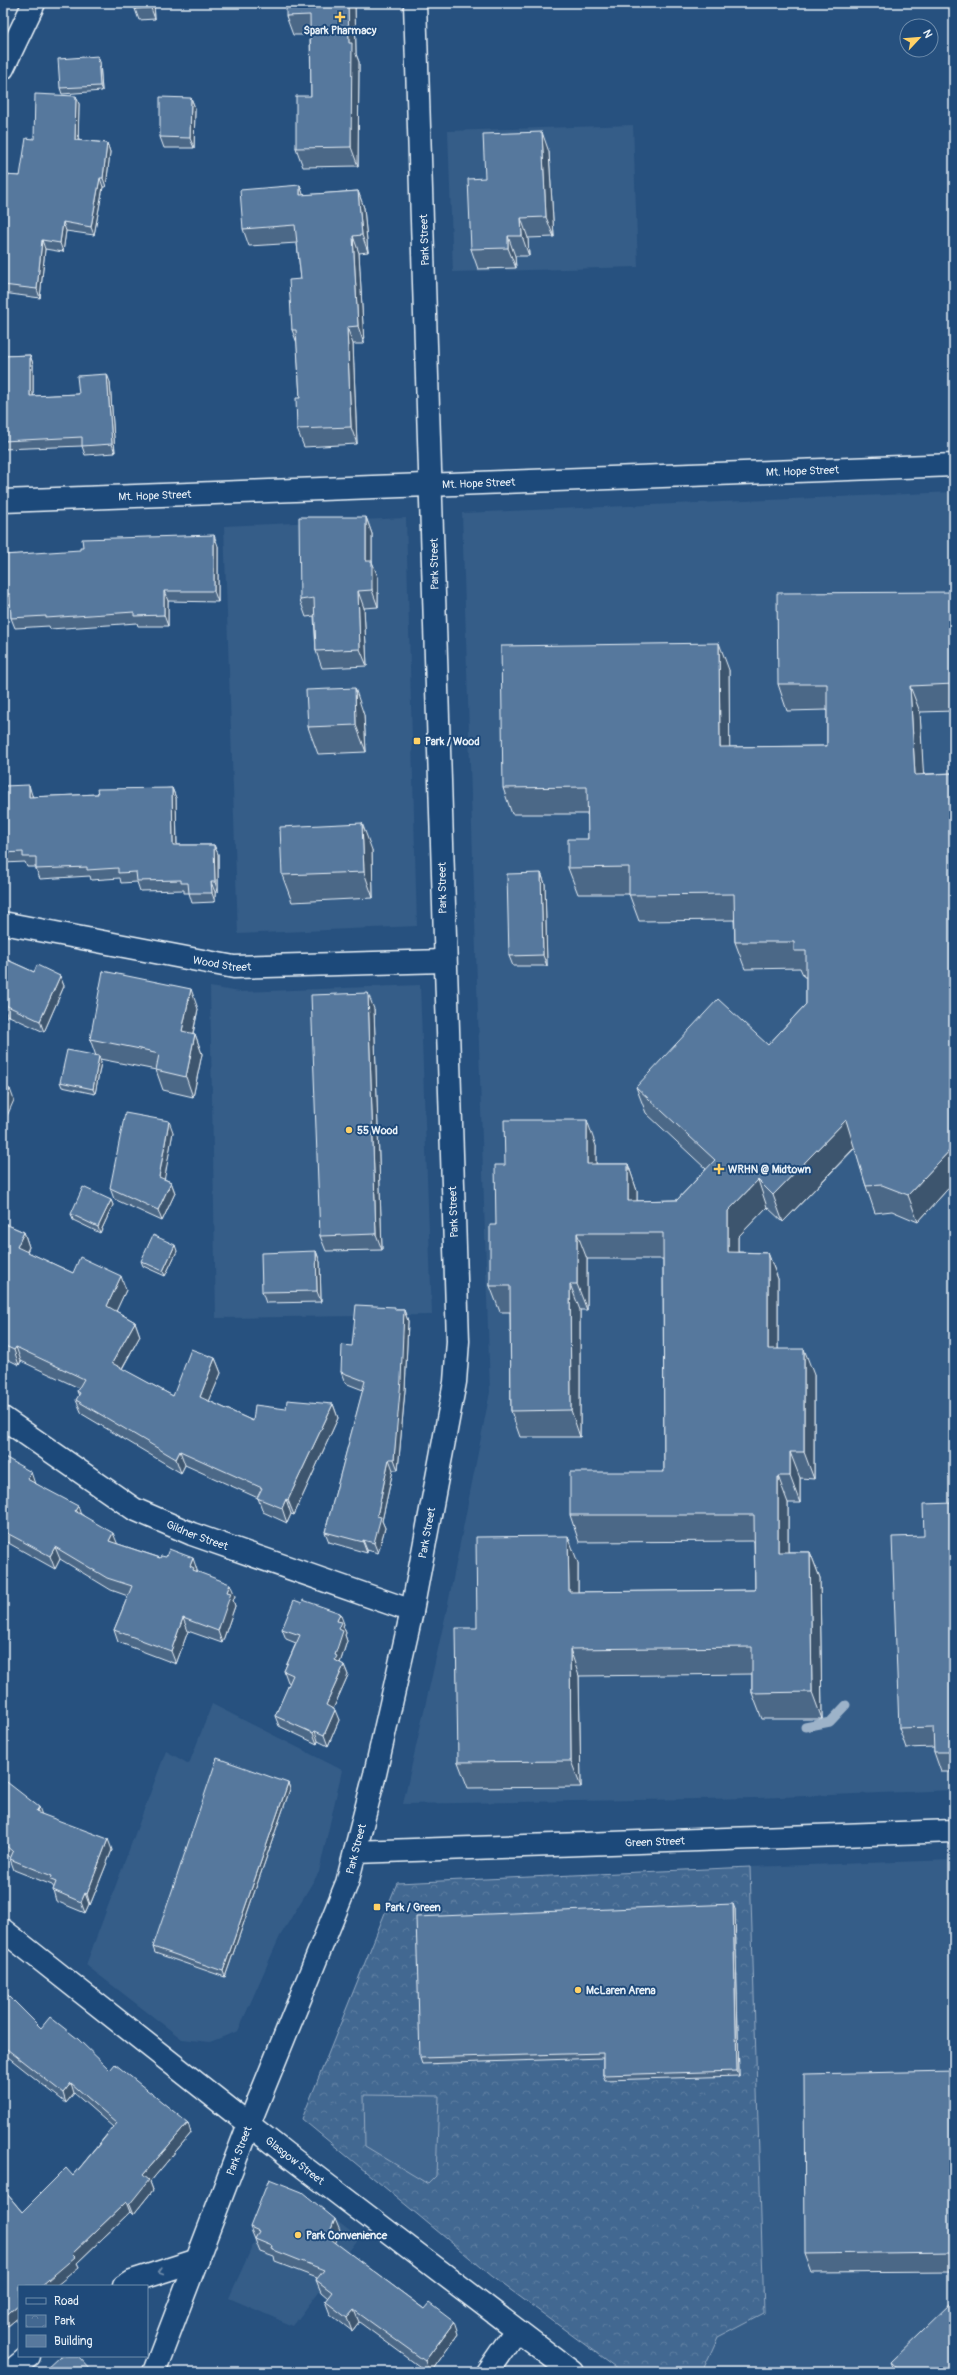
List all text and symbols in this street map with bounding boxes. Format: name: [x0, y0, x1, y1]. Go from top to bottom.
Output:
marker: Spark Pharmacy: [335, 12, 345, 22]
north arrow: [899, 18, 939, 58]
place label: Spark Pharmacy: [303, 24, 377, 37]
text: N: [920, 28, 935, 41]
street label: Park Street: [417, 213, 432, 266]
street label: Mt. Hope Street: [766, 463, 840, 479]
street label: Mt. Hope Street: [442, 476, 516, 491]
street label: Mt. Hope Street: [118, 488, 192, 504]
street label: Park Street: [428, 538, 441, 590]
place label: Park / Wood: [425, 735, 480, 748]
marker: Park / Wood: [412, 736, 422, 746]
street label: Park Street: [436, 862, 449, 914]
street label: Wood Street: [192, 953, 252, 974]
place label: 55 Wood: [357, 1124, 398, 1137]
marker: 55 Wood: [344, 1125, 354, 1135]
marker: WRHN @ Midtown: [713, 1163, 725, 1175]
place label: WRHN @ Midtown: [728, 1163, 811, 1176]
street label: Park Street: [446, 1185, 461, 1238]
street label: Park Street: [416, 1506, 438, 1559]
street label: Gildner Street: [164, 1518, 230, 1553]
street label: Park Street: [344, 1822, 369, 1876]
street label: Green Street: [625, 1834, 686, 1850]
place label: Park / Green: [385, 1901, 441, 1914]
marker: Park / Green: [372, 1902, 382, 1912]
place label: McLaren Arena: [586, 1984, 656, 1997]
marker: McLaren Arena: [573, 1985, 583, 1995]
street label: Park Street: [224, 2124, 255, 2177]
street label: Glasgow Street: [263, 2134, 327, 2188]
place label: Park Convenience: [306, 2229, 388, 2242]
marker: Park Convenience: [293, 2230, 303, 2240]
one-way arrow: [158, 2267, 165, 2276]
legend: [18, 2285, 148, 2357]
text: Road: [54, 2294, 79, 2309]
text: Park: [54, 2314, 75, 2329]
text: Building: [54, 2334, 93, 2349]

